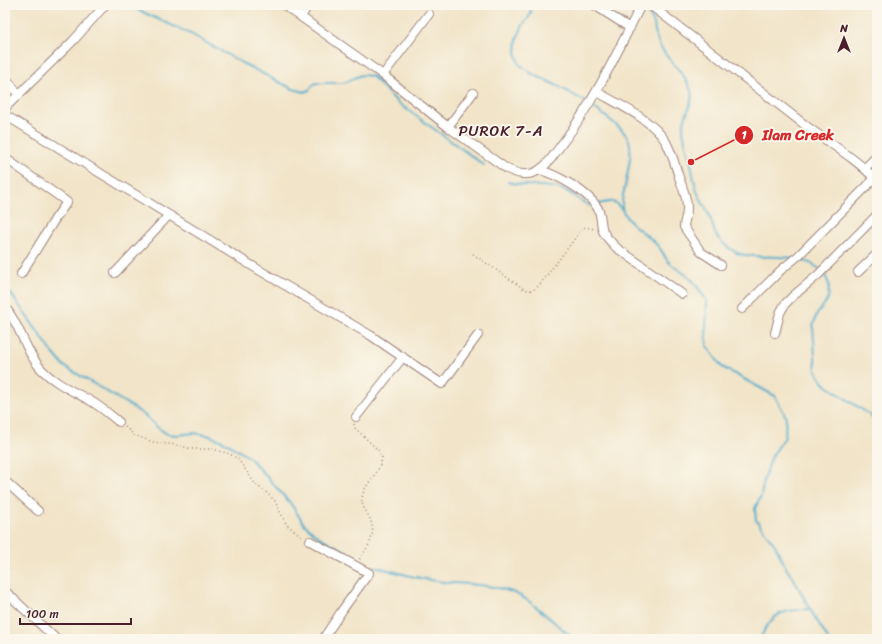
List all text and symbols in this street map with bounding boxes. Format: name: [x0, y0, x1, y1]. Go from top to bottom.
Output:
north arrow: [824, 18, 864, 58]
text: N: [839, 19, 848, 38]
district label: PUROK 7-A: [458, 118, 544, 144]
callout: Ilam Creek: [734, 121, 842, 148]
text: Ilam Creek: [761, 122, 835, 148]
text: 1: [741, 124, 747, 146]
scale bar: [20, 600, 131, 626]
text: 100 m: [26, 603, 59, 625]

